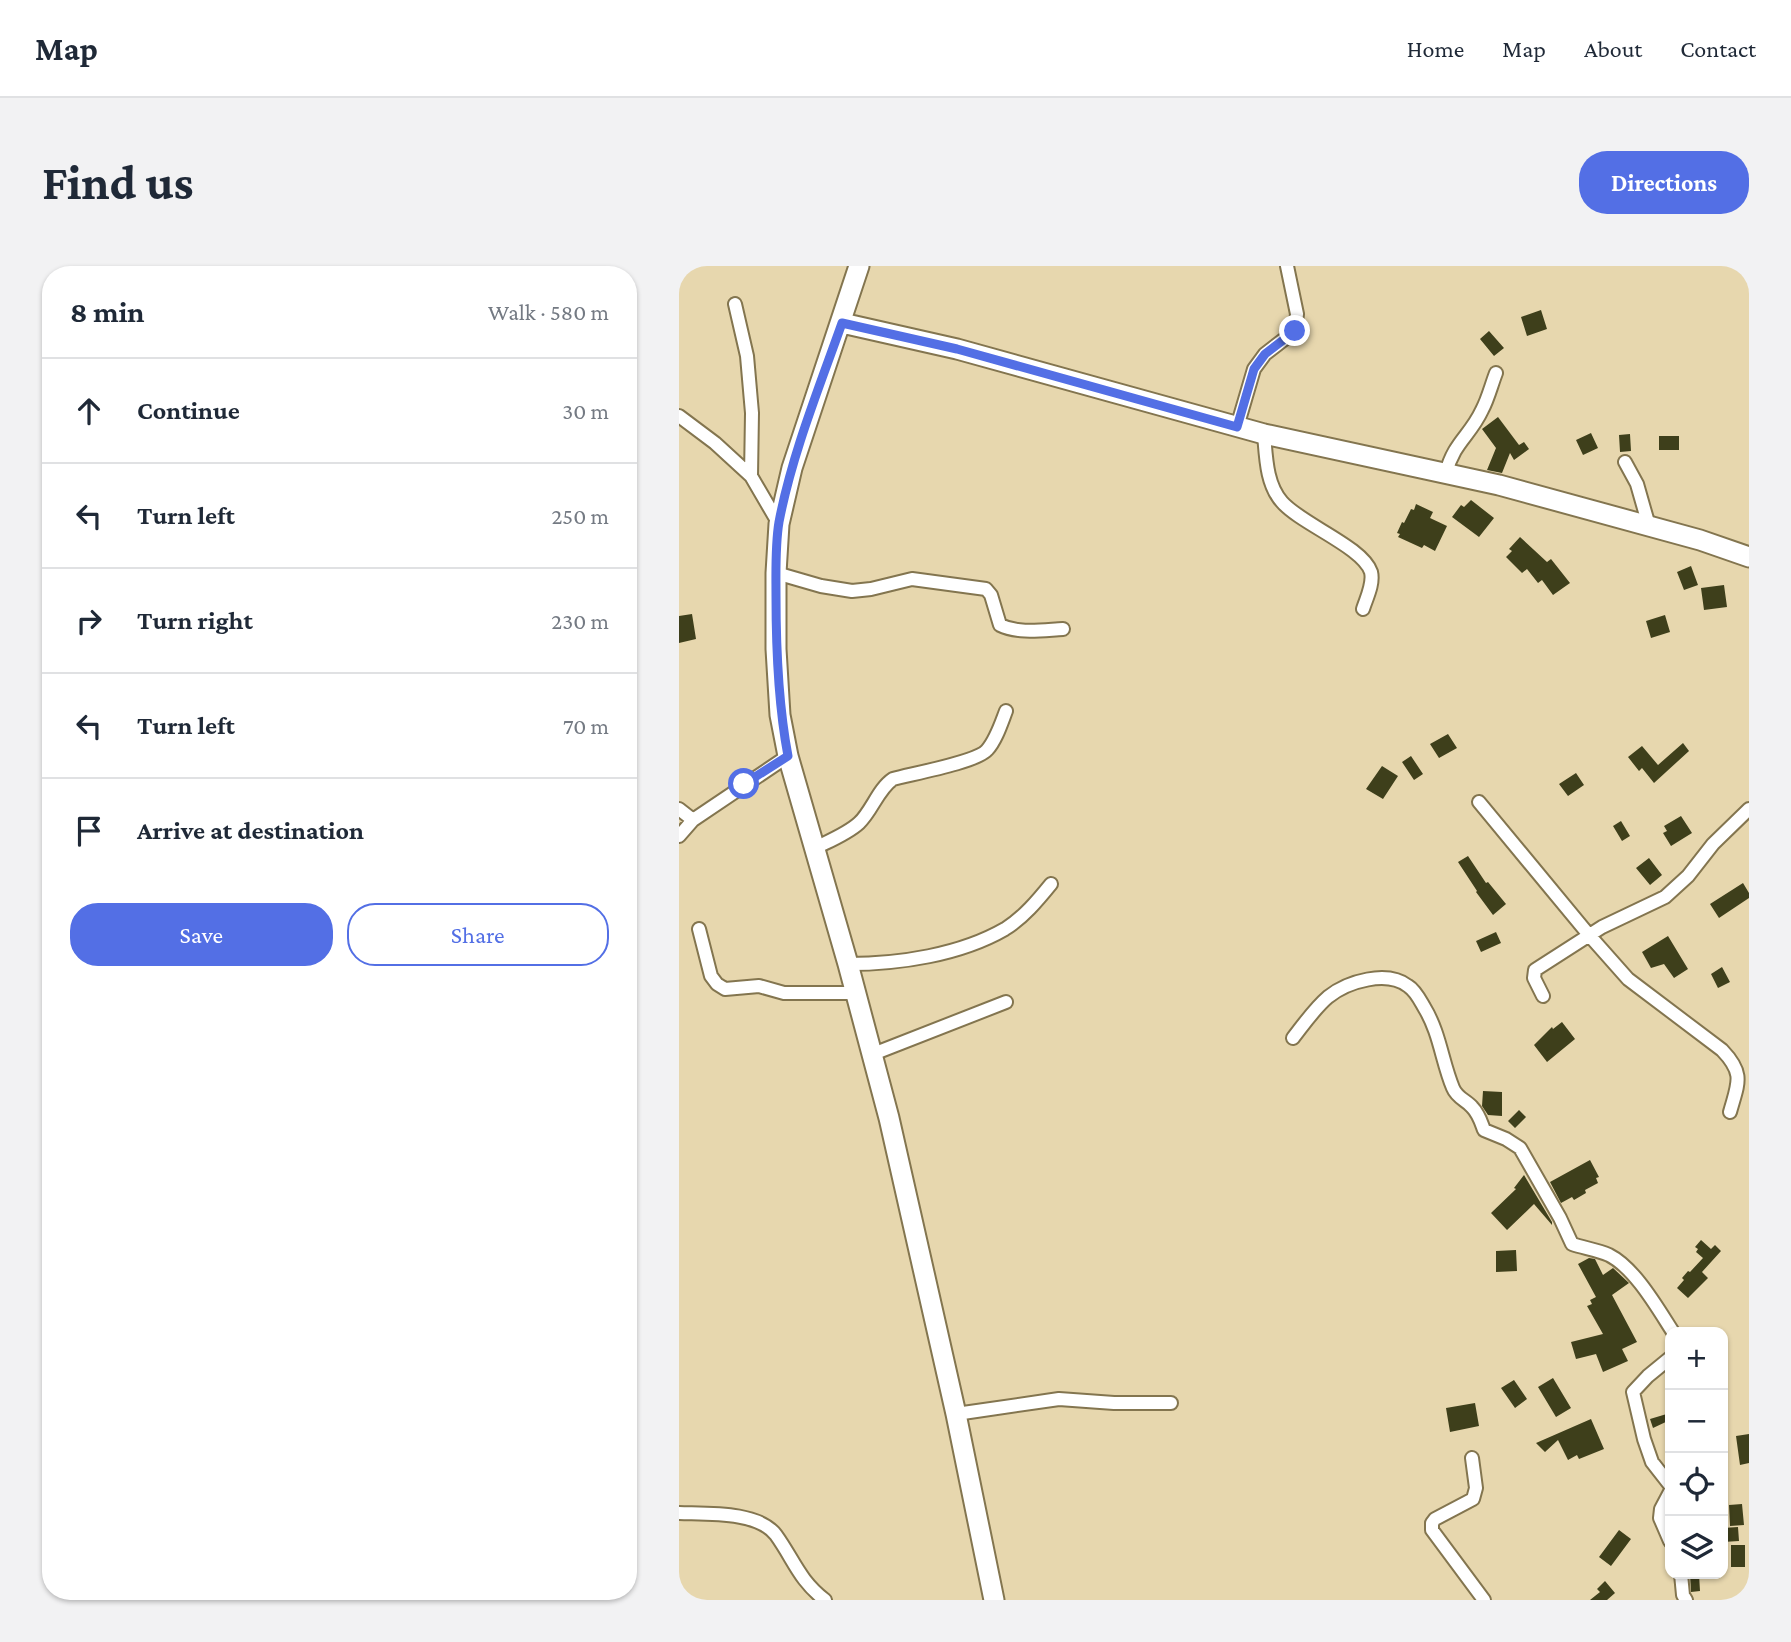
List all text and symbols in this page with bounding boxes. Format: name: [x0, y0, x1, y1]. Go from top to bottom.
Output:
text: Map: [35, 30, 98, 67]
text: Home: [1407, 35, 1464, 62]
text: Map: [1502, 35, 1546, 62]
text: About: [1584, 35, 1642, 62]
text: Contact: [1680, 35, 1756, 62]
button: Directions: [1579, 151, 1749, 214]
text: Find us: [42, 155, 194, 210]
text: 8 min: [70, 295, 145, 328]
text: Walk · 580 m: [488, 299, 609, 325]
route end: [1279, 315, 1310, 346]
icon: ahead: [70, 392, 108, 430]
text: Continue: [137, 396, 240, 425]
text: 30 m: [562, 398, 609, 424]
icon: left: [70, 497, 108, 535]
text: Turn left: [137, 501, 235, 530]
text: 250 m: [551, 503, 609, 529]
icon: right: [70, 602, 108, 640]
text: Turn right: [137, 606, 253, 635]
text: 230 m: [551, 608, 609, 634]
icon: left: [70, 707, 108, 745]
text: Turn left: [137, 711, 235, 740]
text: 70 m: [563, 713, 609, 739]
route start: [728, 768, 759, 799]
icon: arrive: [70, 812, 108, 850]
text: Arrive at destination: [137, 816, 364, 845]
button: Save: [70, 903, 333, 966]
button: Share: [347, 903, 609, 966]
map controls: [1665, 1327, 1728, 1579]
button: +: [1665, 1327, 1728, 1390]
button: −: [1665, 1390, 1728, 1453]
button: locate: [1665, 1453, 1728, 1516]
button: layers: [1665, 1516, 1728, 1579]

